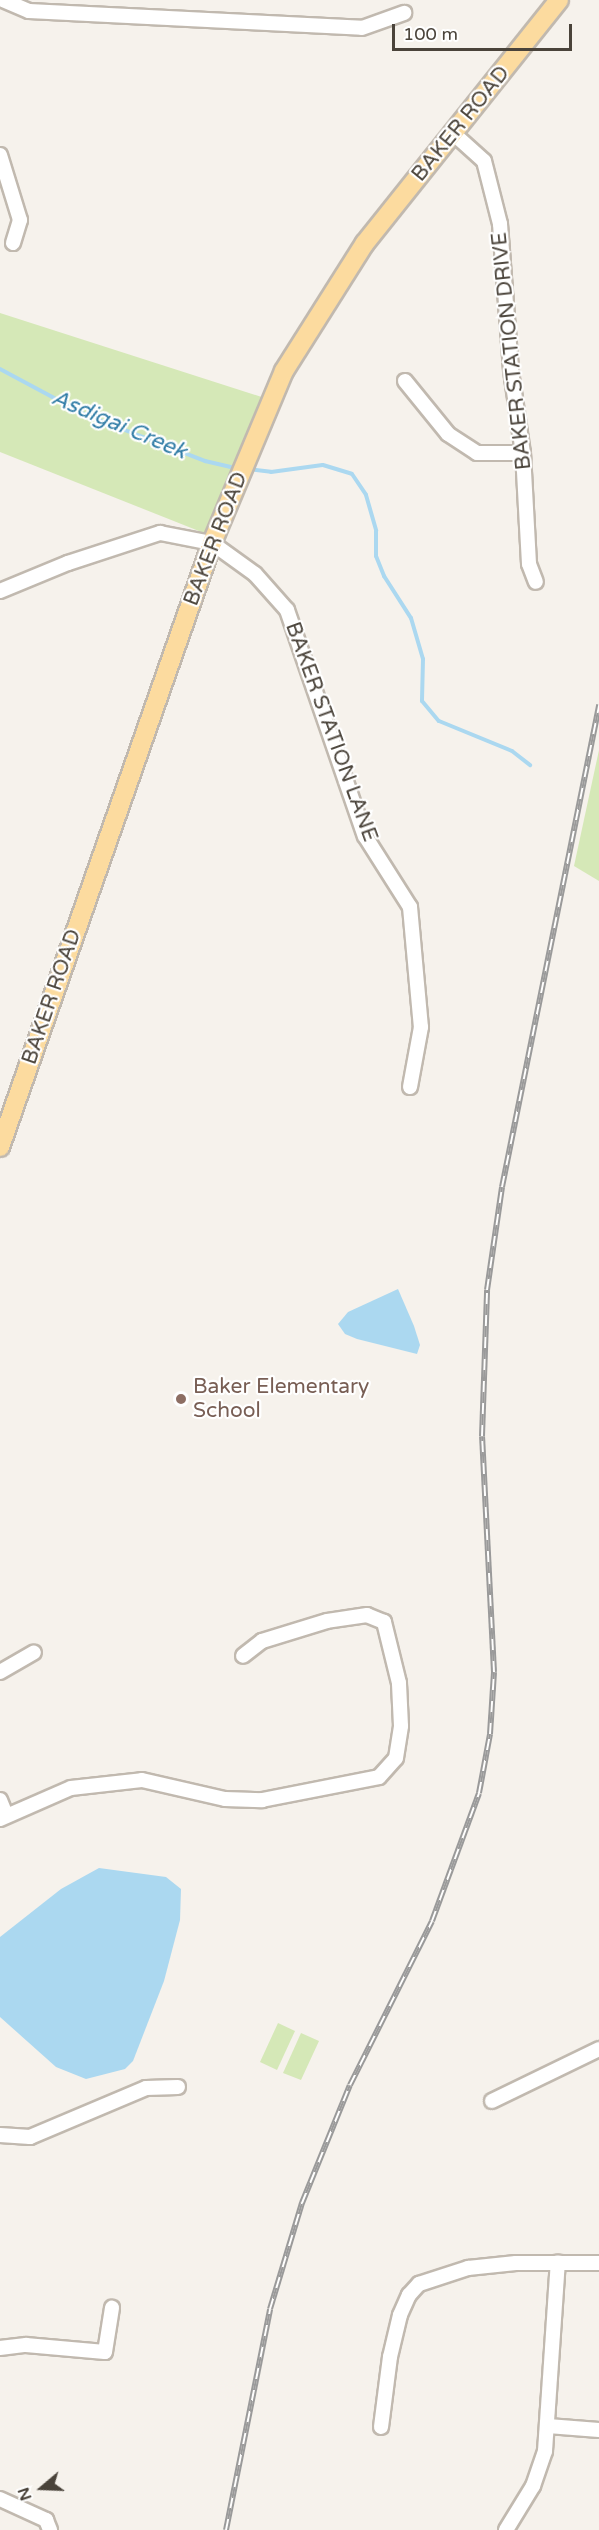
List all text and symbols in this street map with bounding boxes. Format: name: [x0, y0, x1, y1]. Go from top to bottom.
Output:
scale bar: [395, 12, 575, 50]
text: 100 m: [403, 23, 458, 45]
street label: BAKER ROAD: [407, 61, 515, 187]
street label: BAKER STATION DRIVE: [487, 231, 537, 471]
water label: Asdigai Creek: [48, 385, 190, 465]
street label: BAKER ROAD: [179, 469, 253, 609]
street label: BAKER STATION LANE: [280, 619, 382, 845]
street label: BAKER ROAD: [17, 926, 87, 1068]
place label: Baker Elementary School: [193, 1374, 369, 1424]
marker: Baker Elementary School: [174, 1392, 188, 1406]
north arrow: [12, 2458, 72, 2518]
text: N: [13, 2485, 37, 2503]

